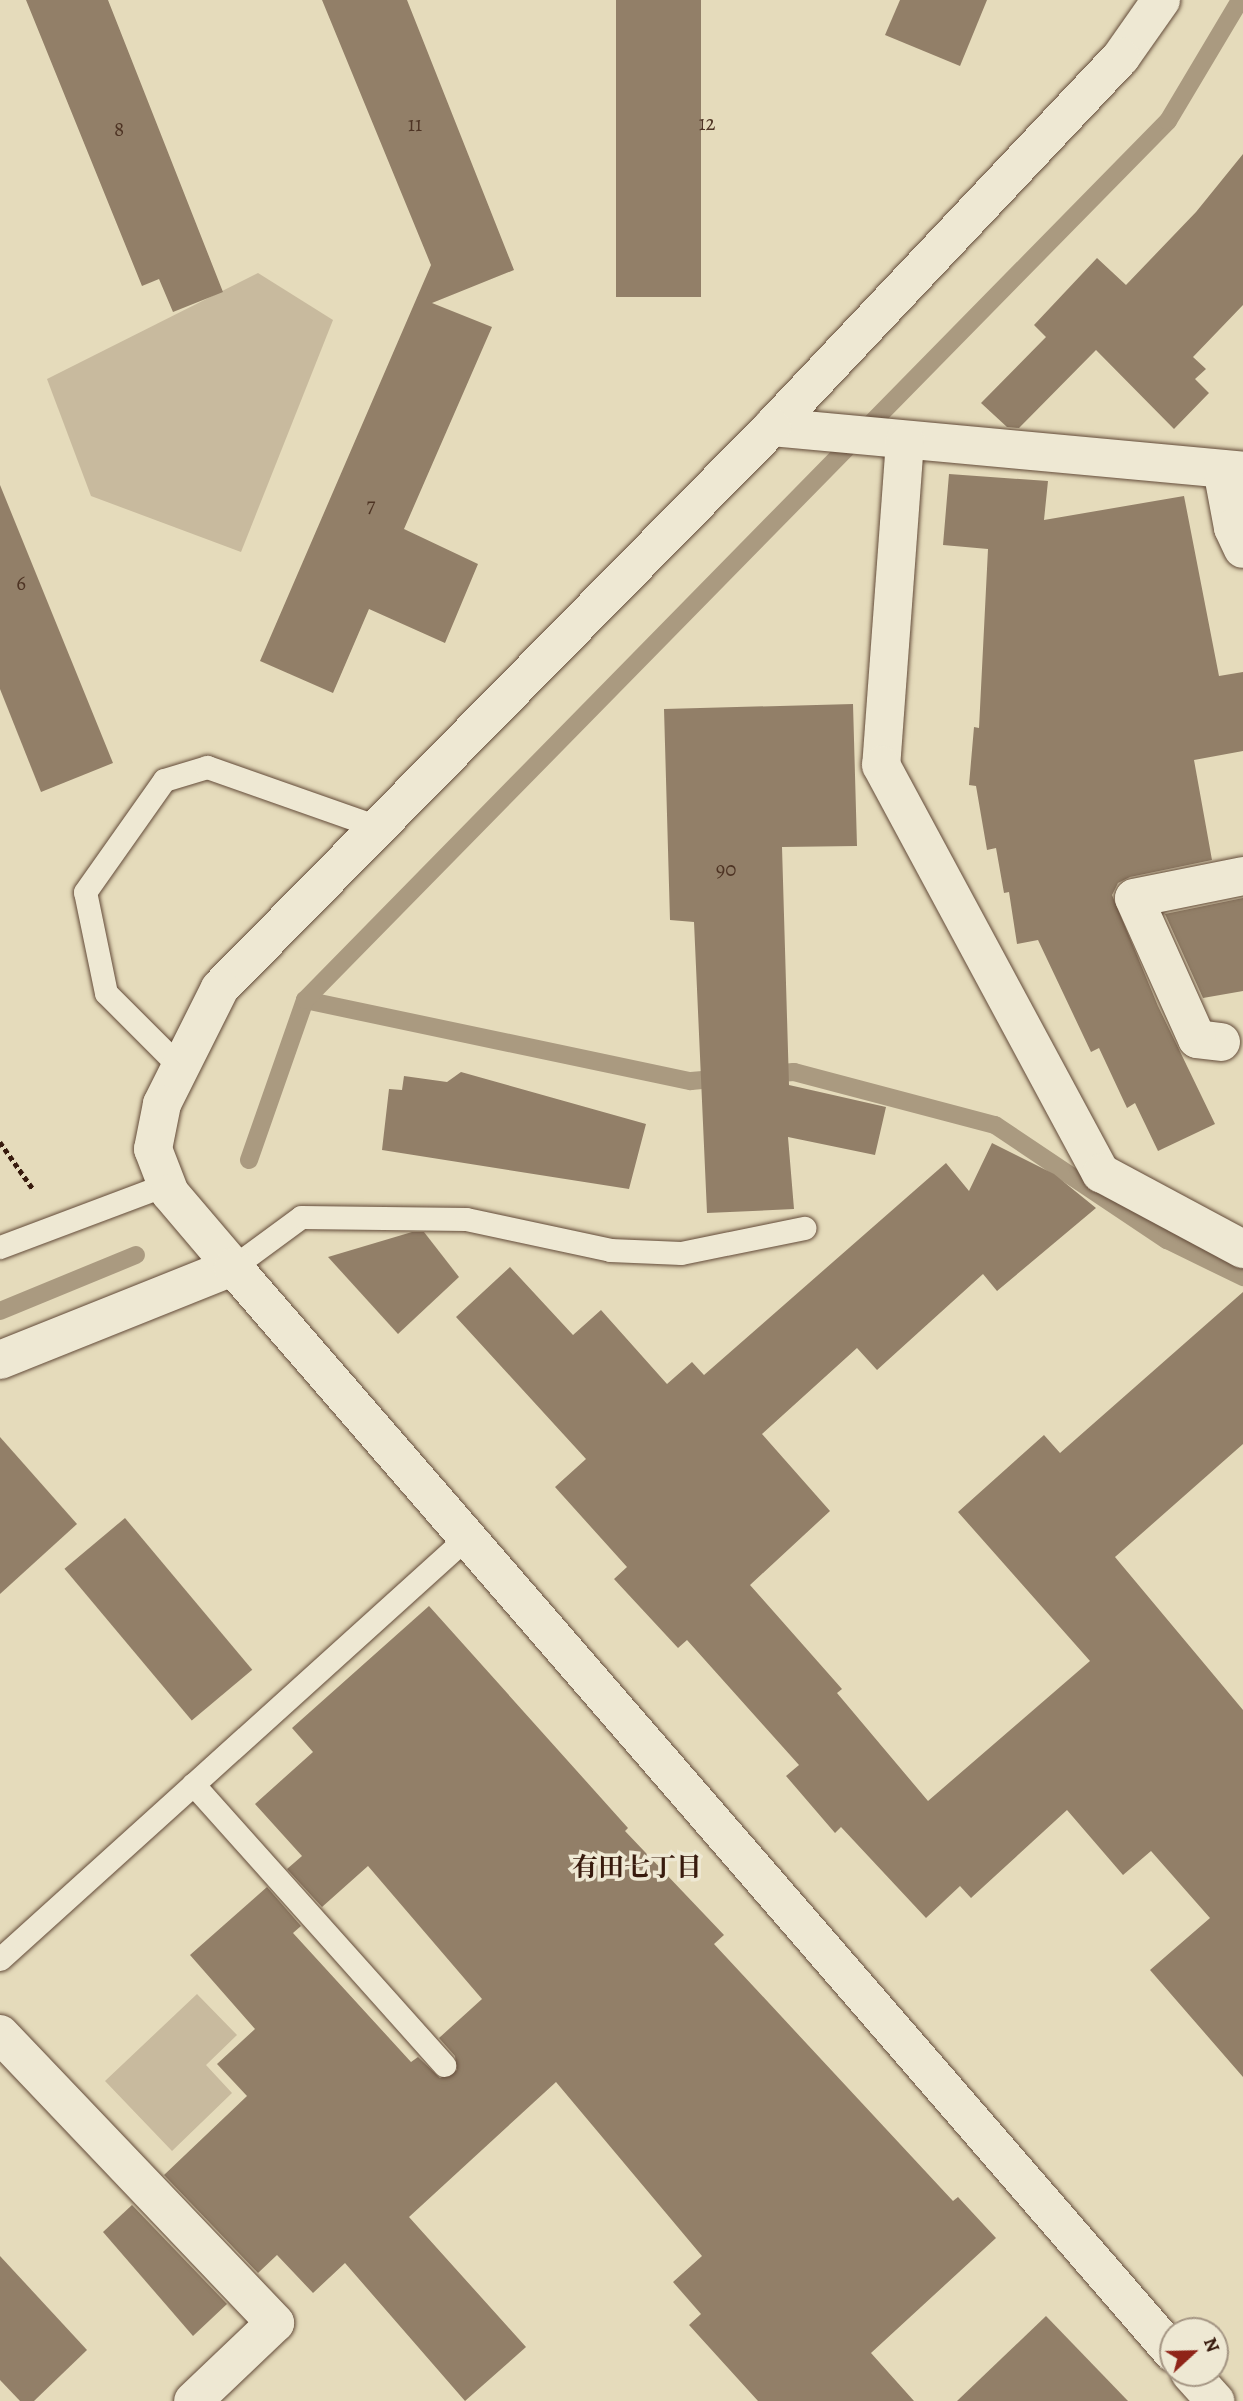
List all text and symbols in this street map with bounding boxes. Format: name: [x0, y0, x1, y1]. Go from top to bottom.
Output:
house number: 12: [698, 110, 716, 136]
house number: 11: [408, 111, 422, 137]
house number: 8: [114, 116, 124, 142]
house number: 7: [367, 492, 375, 518]
house number: 6: [16, 570, 26, 596]
house number: 90: [716, 856, 736, 882]
district label: 有田七丁目: [572, 1852, 702, 1884]
north arrow: [1159, 2317, 1229, 2387]
text: N: [1197, 2334, 1226, 2356]

